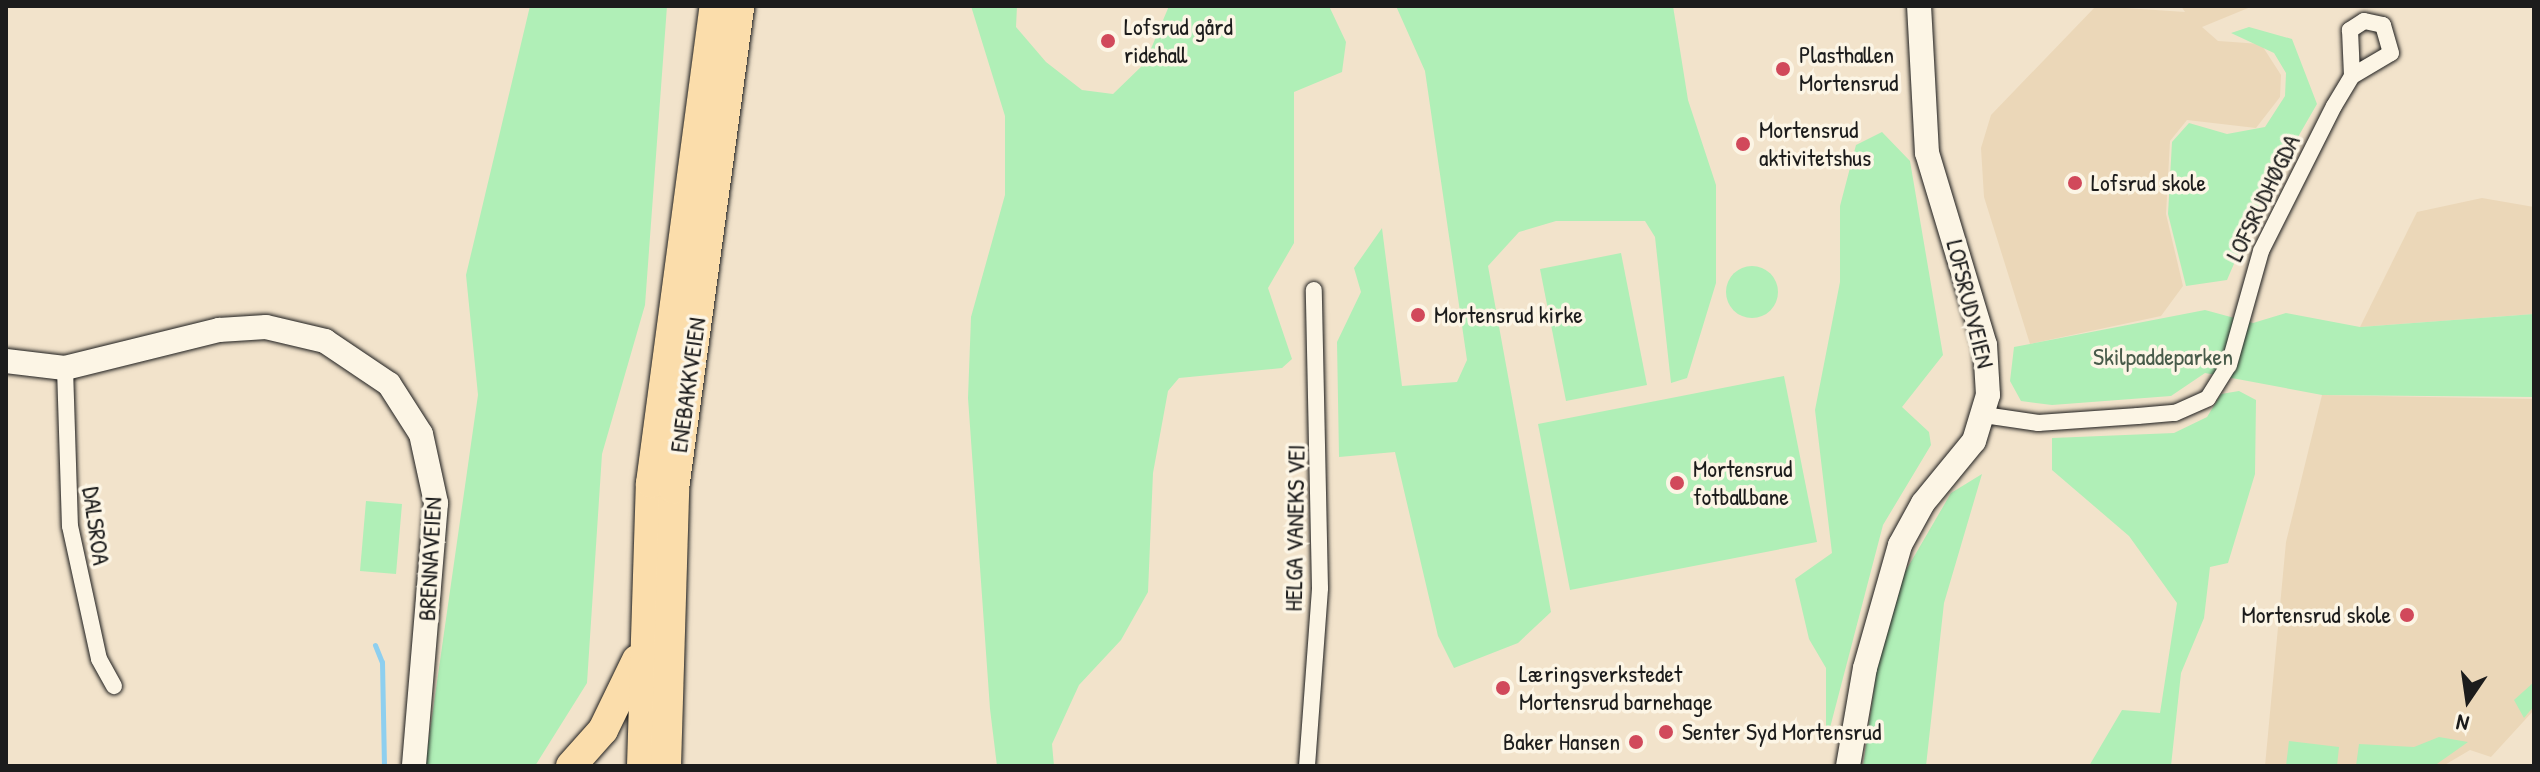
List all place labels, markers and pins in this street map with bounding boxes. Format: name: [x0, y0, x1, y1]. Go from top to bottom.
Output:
place label: Lofsrud gård ridehall: [1124, 13, 1233, 69]
marker: Lofsrud gård ridehall: [1099, 32, 1117, 50]
place label: Plasthallen Mortensrud: [1799, 41, 1898, 97]
marker: Plasthallen Mortensrud: [1774, 60, 1792, 78]
place label: Mortensrud aktivitetshus: [1759, 116, 1871, 172]
marker: Mortensrud aktivitetshus: [1734, 135, 1752, 153]
place label: Lofsrud skole: [2091, 169, 2206, 197]
marker: Lofsrud skole: [2066, 174, 2084, 192]
place label: Mortensrud kirke: [1434, 301, 1583, 329]
marker: Mortensrud kirke: [1409, 306, 1427, 324]
place label: Mortensrud fotballbane: [1693, 455, 1792, 511]
marker: Mortensrud fotballbane: [1668, 474, 1686, 492]
place label: Mortensrud skole: [2241, 601, 2391, 629]
marker: Mortensrud skole: [2398, 606, 2416, 624]
place label: Læringsverkstedet Mortensrud barnehage: [1519, 660, 1712, 716]
marker: Læringsverkstedet Mortensrud barnehage: [1494, 679, 1512, 697]
place label: Senter Syd Mortensrud: [1682, 718, 1881, 746]
marker: Senter Syd Mortensrud: [1657, 723, 1675, 741]
place label: Baker Hansen: [1503, 728, 1620, 756]
marker: Baker Hansen: [1627, 733, 1645, 751]

